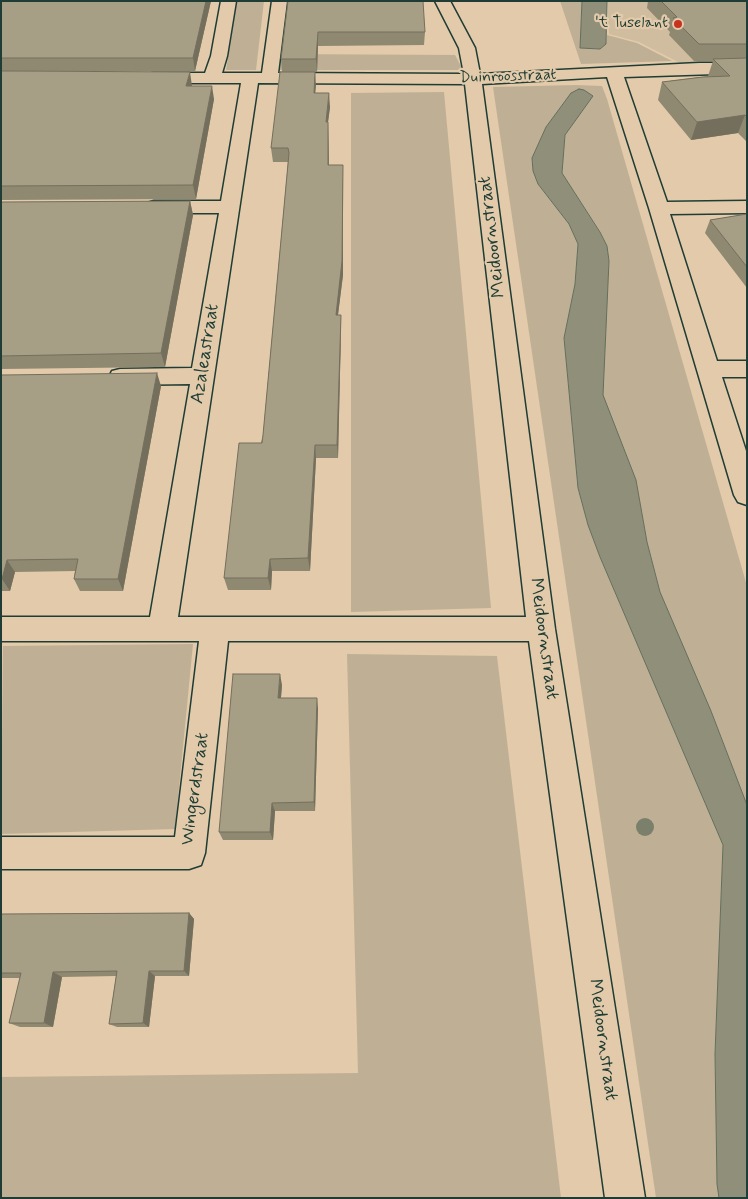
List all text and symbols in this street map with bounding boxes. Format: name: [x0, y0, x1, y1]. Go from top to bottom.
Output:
place label: 't Tuselant: [595, 14, 668, 34]
marker: 't Tuselant: [672, 18, 684, 30]
street label: Duinroosstraat: [459, 66, 557, 88]
street label: Meidoornstraat: [474, 175, 512, 299]
street label: Azaleastraat: [187, 302, 225, 406]
street label: Meidoornstraat: [523, 577, 563, 701]
street label: Wingerdstraat: [177, 731, 215, 847]
street label: Meidoornstraat: [582, 978, 622, 1102]

